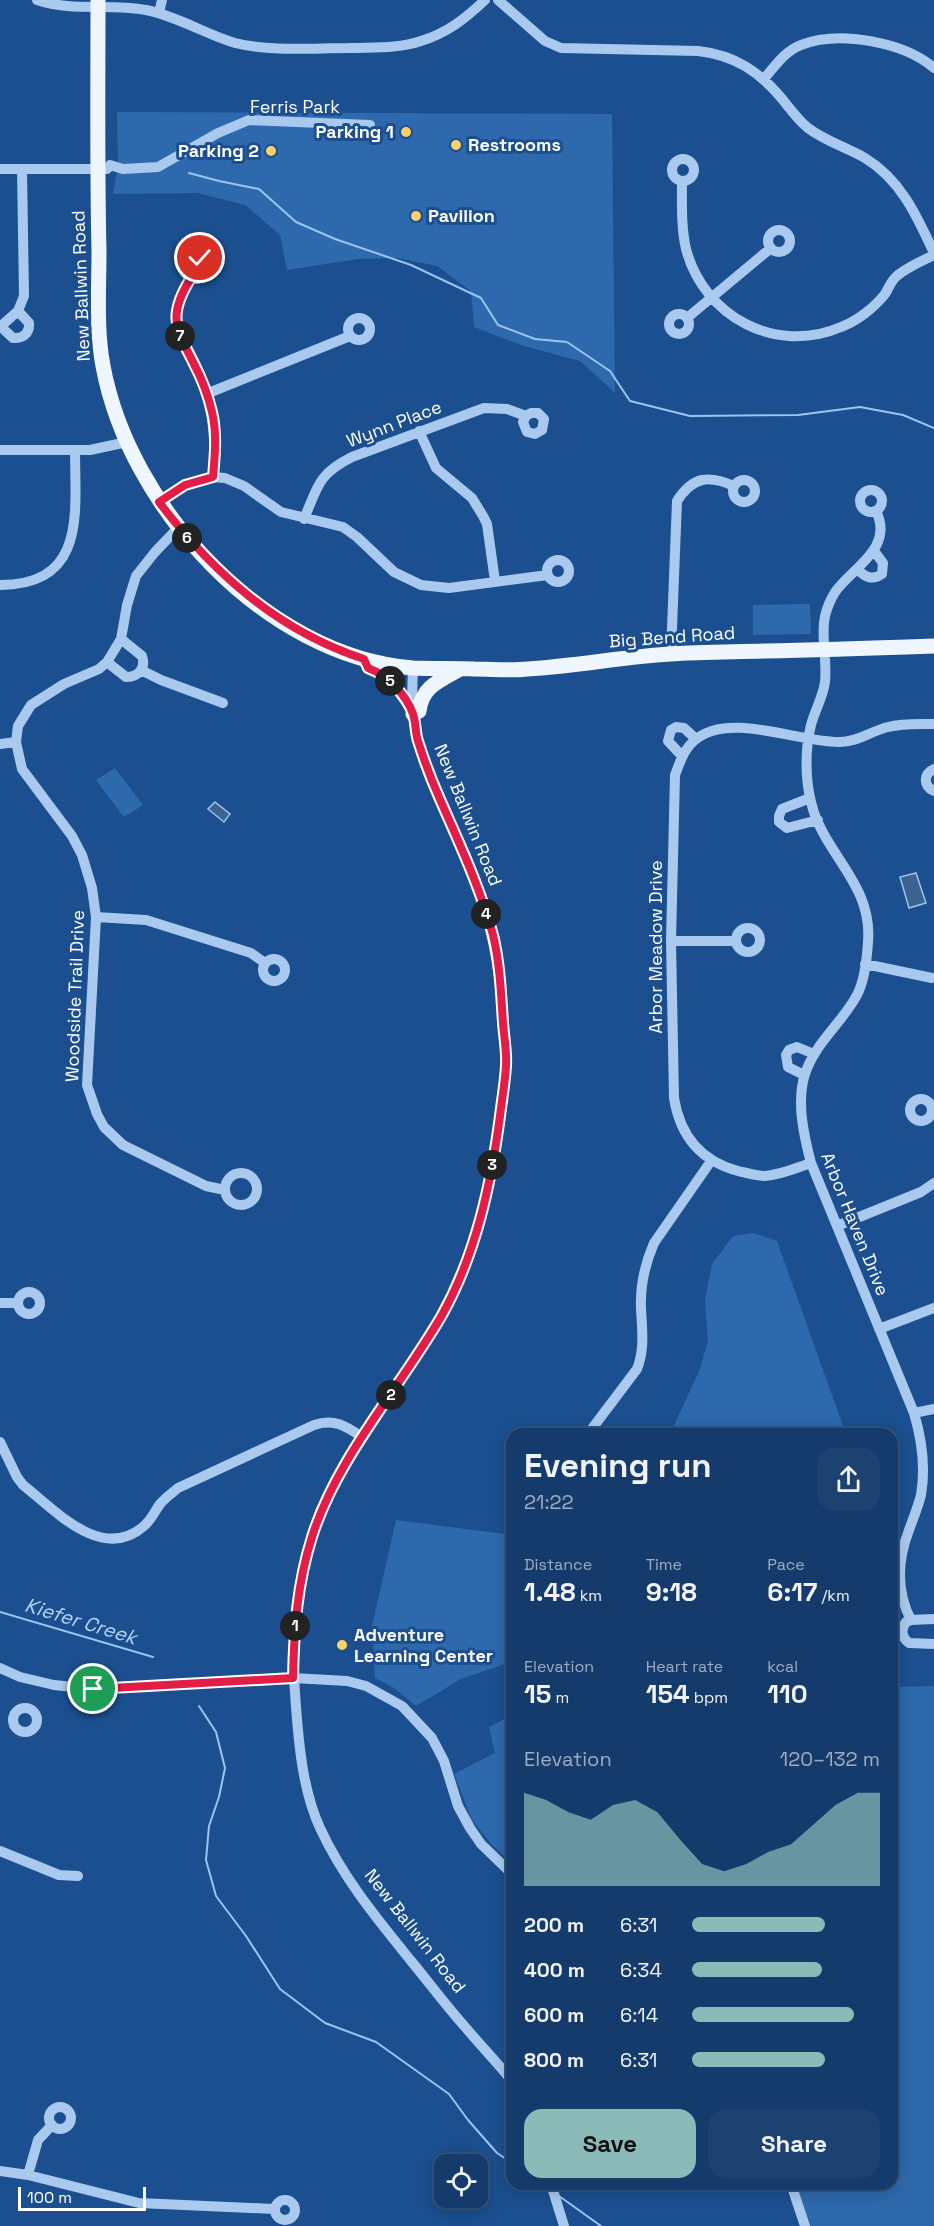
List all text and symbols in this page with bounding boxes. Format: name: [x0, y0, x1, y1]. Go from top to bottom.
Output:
street label: Ferris Park: [250, 95, 340, 118]
place label: Parking 1: [316, 120, 394, 143]
marker: Parking 1: [399, 125, 413, 139]
place label: Restrooms: [468, 133, 561, 156]
marker: Restrooms: [449, 138, 463, 152]
place label: Parking 2: [178, 139, 259, 162]
marker: Parking 2: [264, 144, 278, 158]
place label: Pavilion: [428, 204, 495, 227]
marker: Pavilion: [409, 209, 423, 223]
street label: New Ballwin Road: [66, 210, 95, 362]
pin: [174, 232, 225, 283]
icon: check: [183, 241, 216, 274]
pin: 7: [165, 321, 195, 351]
text: 7: [176, 325, 184, 346]
street label: Wynn Place: [343, 395, 445, 452]
pin: 6: [172, 523, 202, 553]
text: 6: [182, 527, 192, 548]
street label: Big Bend Road: [608, 621, 736, 652]
pin: 5: [375, 666, 405, 696]
text: 5: [385, 670, 395, 691]
street label: New Ballwin Road: [429, 740, 507, 889]
street label: Arbor Meadow Drive: [644, 860, 667, 1034]
pin: 4: [471, 899, 501, 929]
text: 4: [481, 903, 491, 924]
street label: Woodside Trail Drive: [60, 910, 89, 1082]
street label: Arbor Haven Drive: [816, 1149, 895, 1299]
pin: 3: [477, 1150, 507, 1180]
text: 3: [487, 1154, 497, 1175]
pin: 2: [376, 1380, 406, 1410]
text: 2: [386, 1384, 396, 1405]
text: Evening run: [524, 1445, 712, 1487]
button: share: [817, 1448, 880, 1511]
text: 21:22: [524, 1489, 574, 1515]
text: Distance: [524, 1554, 592, 1575]
text: Time: [646, 1554, 682, 1575]
text: Pace: [767, 1554, 805, 1575]
text: 1.48: [524, 1575, 576, 1609]
text: 9:18: [646, 1575, 697, 1609]
text: 6:17: [767, 1575, 817, 1609]
text: km: [576, 1585, 602, 1606]
text: /km: [817, 1585, 850, 1606]
water label: Kiefer Creek: [22, 1592, 142, 1651]
pin: 1: [280, 1611, 310, 1641]
text: 1: [291, 1615, 299, 1636]
place label: Adventure Learning Center: [354, 1623, 493, 1667]
marker: Adventure Learning Center: [335, 1638, 349, 1652]
text: Elevation: [524, 1656, 594, 1677]
text: Heart rate: [646, 1656, 723, 1677]
text: kcal: [767, 1656, 798, 1677]
pin: [67, 1663, 118, 1714]
icon: arrive: [76, 1672, 109, 1705]
text: 15: [524, 1677, 551, 1711]
text: 154: [646, 1677, 690, 1711]
text: 110: [767, 1677, 808, 1711]
text: m: [551, 1687, 569, 1708]
text: bpm: [690, 1687, 728, 1708]
text: Elevation: [524, 1746, 612, 1772]
text: 120–132 m: [780, 1746, 880, 1772]
street label: New Ballwin Road: [360, 1864, 471, 1997]
text: 200 m: [524, 1912, 584, 1938]
text: 6:31: [620, 1912, 657, 1938]
text: 400 m: [524, 1957, 585, 1983]
text: 6:34: [620, 1957, 662, 1983]
text: 600 m: [524, 2002, 584, 2028]
text: 6:14: [620, 2002, 658, 2028]
text: 800 m: [524, 2047, 584, 2073]
text: 6:31: [620, 2047, 657, 2073]
button: Save: [524, 2109, 696, 2178]
button: Share: [708, 2109, 880, 2178]
map controls: [434, 2154, 488, 2208]
button: locate: [434, 2154, 488, 2208]
scale bar: [18, 2184, 146, 2212]
text: 100 m: [27, 2187, 72, 2208]

